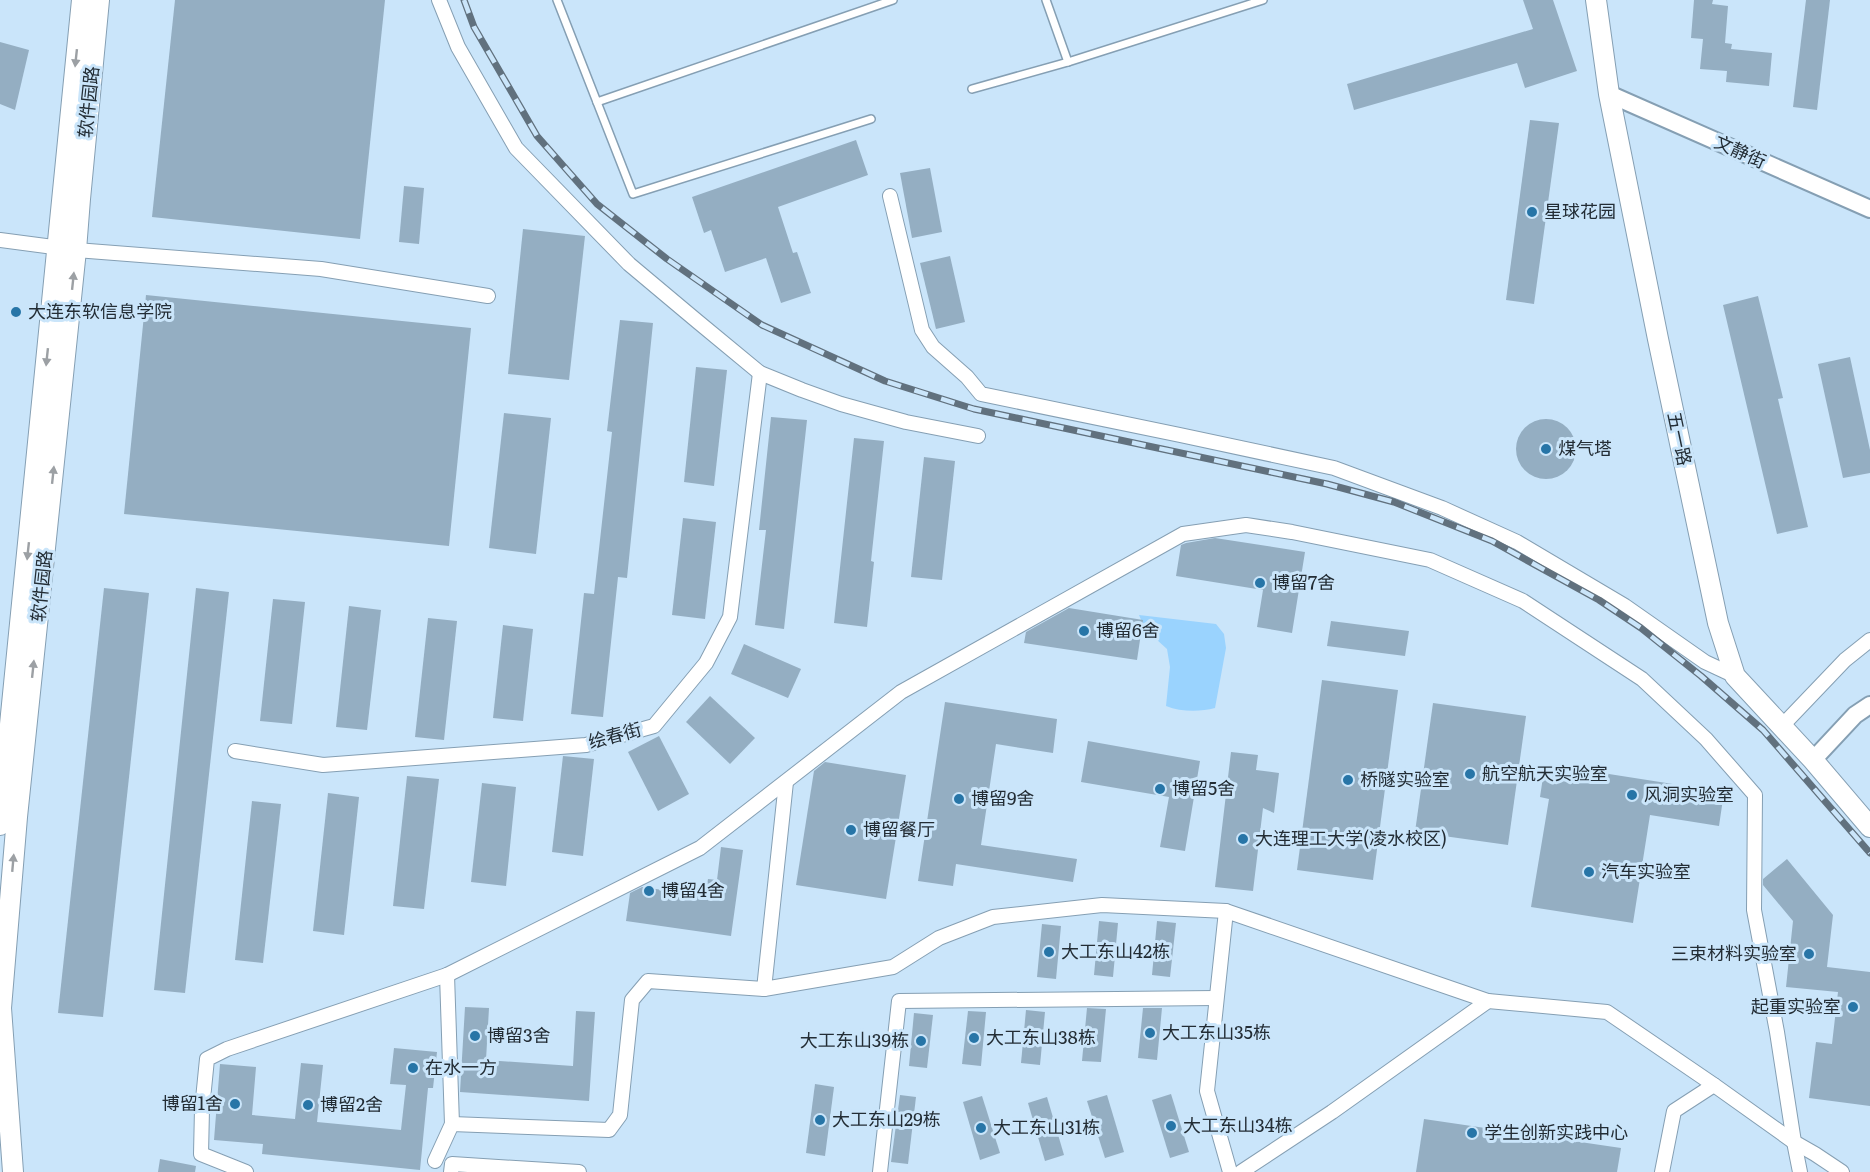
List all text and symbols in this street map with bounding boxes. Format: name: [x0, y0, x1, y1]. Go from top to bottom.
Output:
one-way arrow: [71, 49, 81, 68]
street label: 软件园路: [70, 65, 105, 139]
street label: 文静街: [1710, 127, 1771, 174]
place label: 星球花园: [1544, 197, 1616, 224]
marker: 星球花园: [1525, 205, 1539, 219]
one-way arrow: [68, 271, 78, 290]
place label: 大连东软信息学院: [28, 297, 172, 324]
marker: 大连东软信息学院: [9, 305, 23, 319]
one-way arrow: [42, 347, 52, 366]
street label: 五一路: [1662, 409, 1699, 468]
place label: 煤气塔: [1558, 434, 1612, 461]
marker: 煤气塔: [1539, 442, 1553, 456]
one-way arrow: [48, 465, 58, 484]
one-way arrow: [23, 541, 33, 560]
street label: 软件园路: [23, 549, 58, 623]
place label: 博留7舍: [1272, 568, 1335, 595]
marker: 博留7舍: [1253, 576, 1267, 590]
place label: 博留6舍: [1096, 616, 1160, 643]
marker: 博留6舍: [1077, 624, 1091, 638]
one-way arrow: [28, 659, 38, 678]
street label: 绘春街: [585, 715, 644, 755]
place label: 航空航天实验室: [1482, 759, 1608, 786]
place label: 桥隧实验室: [1360, 765, 1450, 792]
marker: 航空航天实验室: [1463, 767, 1477, 781]
marker: 桥隧实验室: [1341, 773, 1355, 787]
place label: 博留5舍: [1172, 774, 1235, 801]
place label: 风洞实验室: [1644, 780, 1734, 807]
marker: 博留5舍: [1153, 782, 1167, 796]
place label: 博留9舍: [971, 784, 1034, 811]
marker: 风洞实验室: [1625, 788, 1639, 802]
marker: 博留9舍: [952, 792, 966, 806]
place label: 博留餐厅: [863, 815, 935, 842]
marker: 博留餐厅: [844, 823, 858, 837]
place label: 大连理工大学(凌水校区): [1255, 824, 1447, 851]
marker: 大连理工大学(凌水校区): [1236, 832, 1250, 846]
one-way arrow: [8, 853, 18, 872]
place label: 汽车实验室: [1601, 857, 1691, 884]
marker: 汽车实验室: [1582, 865, 1596, 879]
place label: 博留4舍: [661, 876, 725, 903]
marker: 博留4舍: [642, 884, 656, 898]
place label: 大工东山42栋: [1061, 937, 1170, 964]
place label: 三束材料实验室: [1671, 939, 1797, 966]
marker: 大工东山42栋: [1042, 945, 1056, 959]
marker: 三束材料实验室: [1802, 947, 1816, 961]
place label: 起重实验室: [1751, 992, 1841, 1019]
marker: 起重实验室: [1846, 1000, 1860, 1014]
place label: 大工东山35栋: [1162, 1018, 1271, 1045]
place label: 博留3舍: [487, 1021, 551, 1048]
place label: 大工东山38栋: [986, 1023, 1096, 1050]
place label: 大工东山39栋: [800, 1026, 909, 1053]
marker: 大工东山35栋: [1143, 1026, 1157, 1040]
marker: 博留3舍: [468, 1029, 482, 1043]
marker: 大工东山38栋: [967, 1031, 981, 1045]
marker: 大工东山39栋: [914, 1034, 928, 1048]
place label: 在水一方: [425, 1053, 497, 1080]
marker: 在水一方: [406, 1061, 420, 1075]
place label: 博留1舍: [162, 1089, 223, 1116]
place label: 博留2舍: [320, 1090, 383, 1117]
marker: 博留1舍: [228, 1097, 242, 1111]
marker: 博留2舍: [301, 1098, 315, 1112]
place label: 大工东山29栋: [832, 1105, 941, 1132]
place label: 大工东山34栋: [1183, 1111, 1293, 1138]
marker: 大工东山29栋: [813, 1113, 827, 1127]
place label: 大工东山31栋: [993, 1113, 1100, 1140]
place label: 学生创新实践中心: [1484, 1118, 1628, 1145]
marker: 大工东山34栋: [1164, 1119, 1178, 1133]
marker: 大工东山31栋: [974, 1121, 988, 1135]
marker: 学生创新实践中心: [1465, 1126, 1479, 1140]

